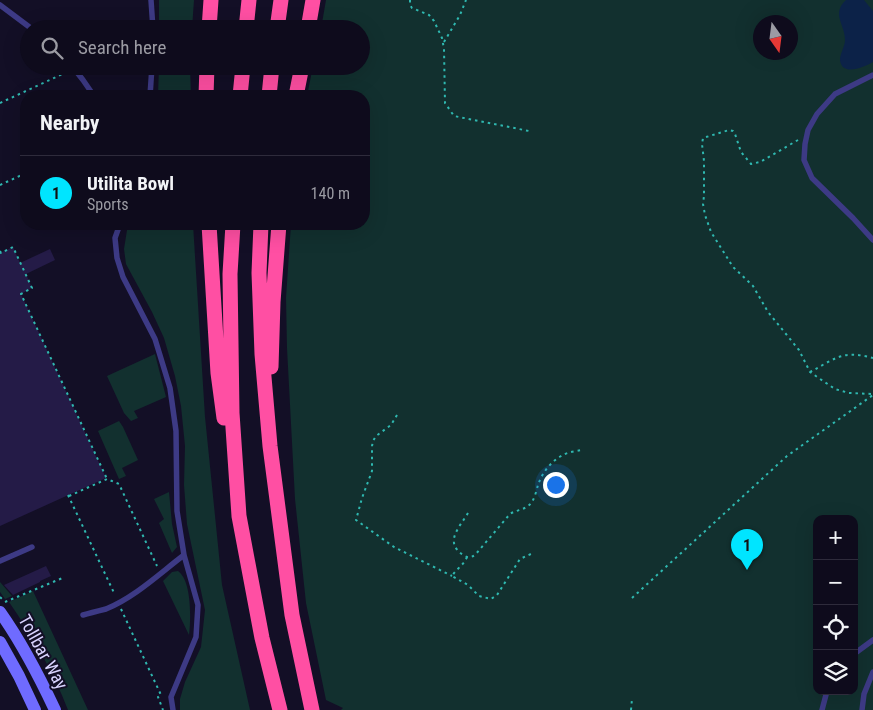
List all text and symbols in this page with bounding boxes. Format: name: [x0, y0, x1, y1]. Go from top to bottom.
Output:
north arrow: [753, 15, 798, 60]
search box: [20, 20, 370, 75]
icon: search: [38, 34, 66, 62]
text: Search here: [78, 36, 166, 59]
text: Nearby: [40, 111, 99, 135]
text: Utilita Bowl: [87, 172, 174, 195]
text: 1: [52, 184, 60, 203]
text: 140 m: [311, 184, 350, 203]
text: Sports: [87, 195, 129, 214]
your location: [543, 472, 569, 498]
map controls: [813, 515, 858, 695]
button: +: [813, 515, 858, 560]
pin: 1: [731, 529, 763, 570]
button: −: [813, 560, 858, 605]
button: locate: [813, 605, 858, 650]
street label: Tollbar Way: [14, 611, 73, 693]
button: layers: [813, 650, 858, 695]

